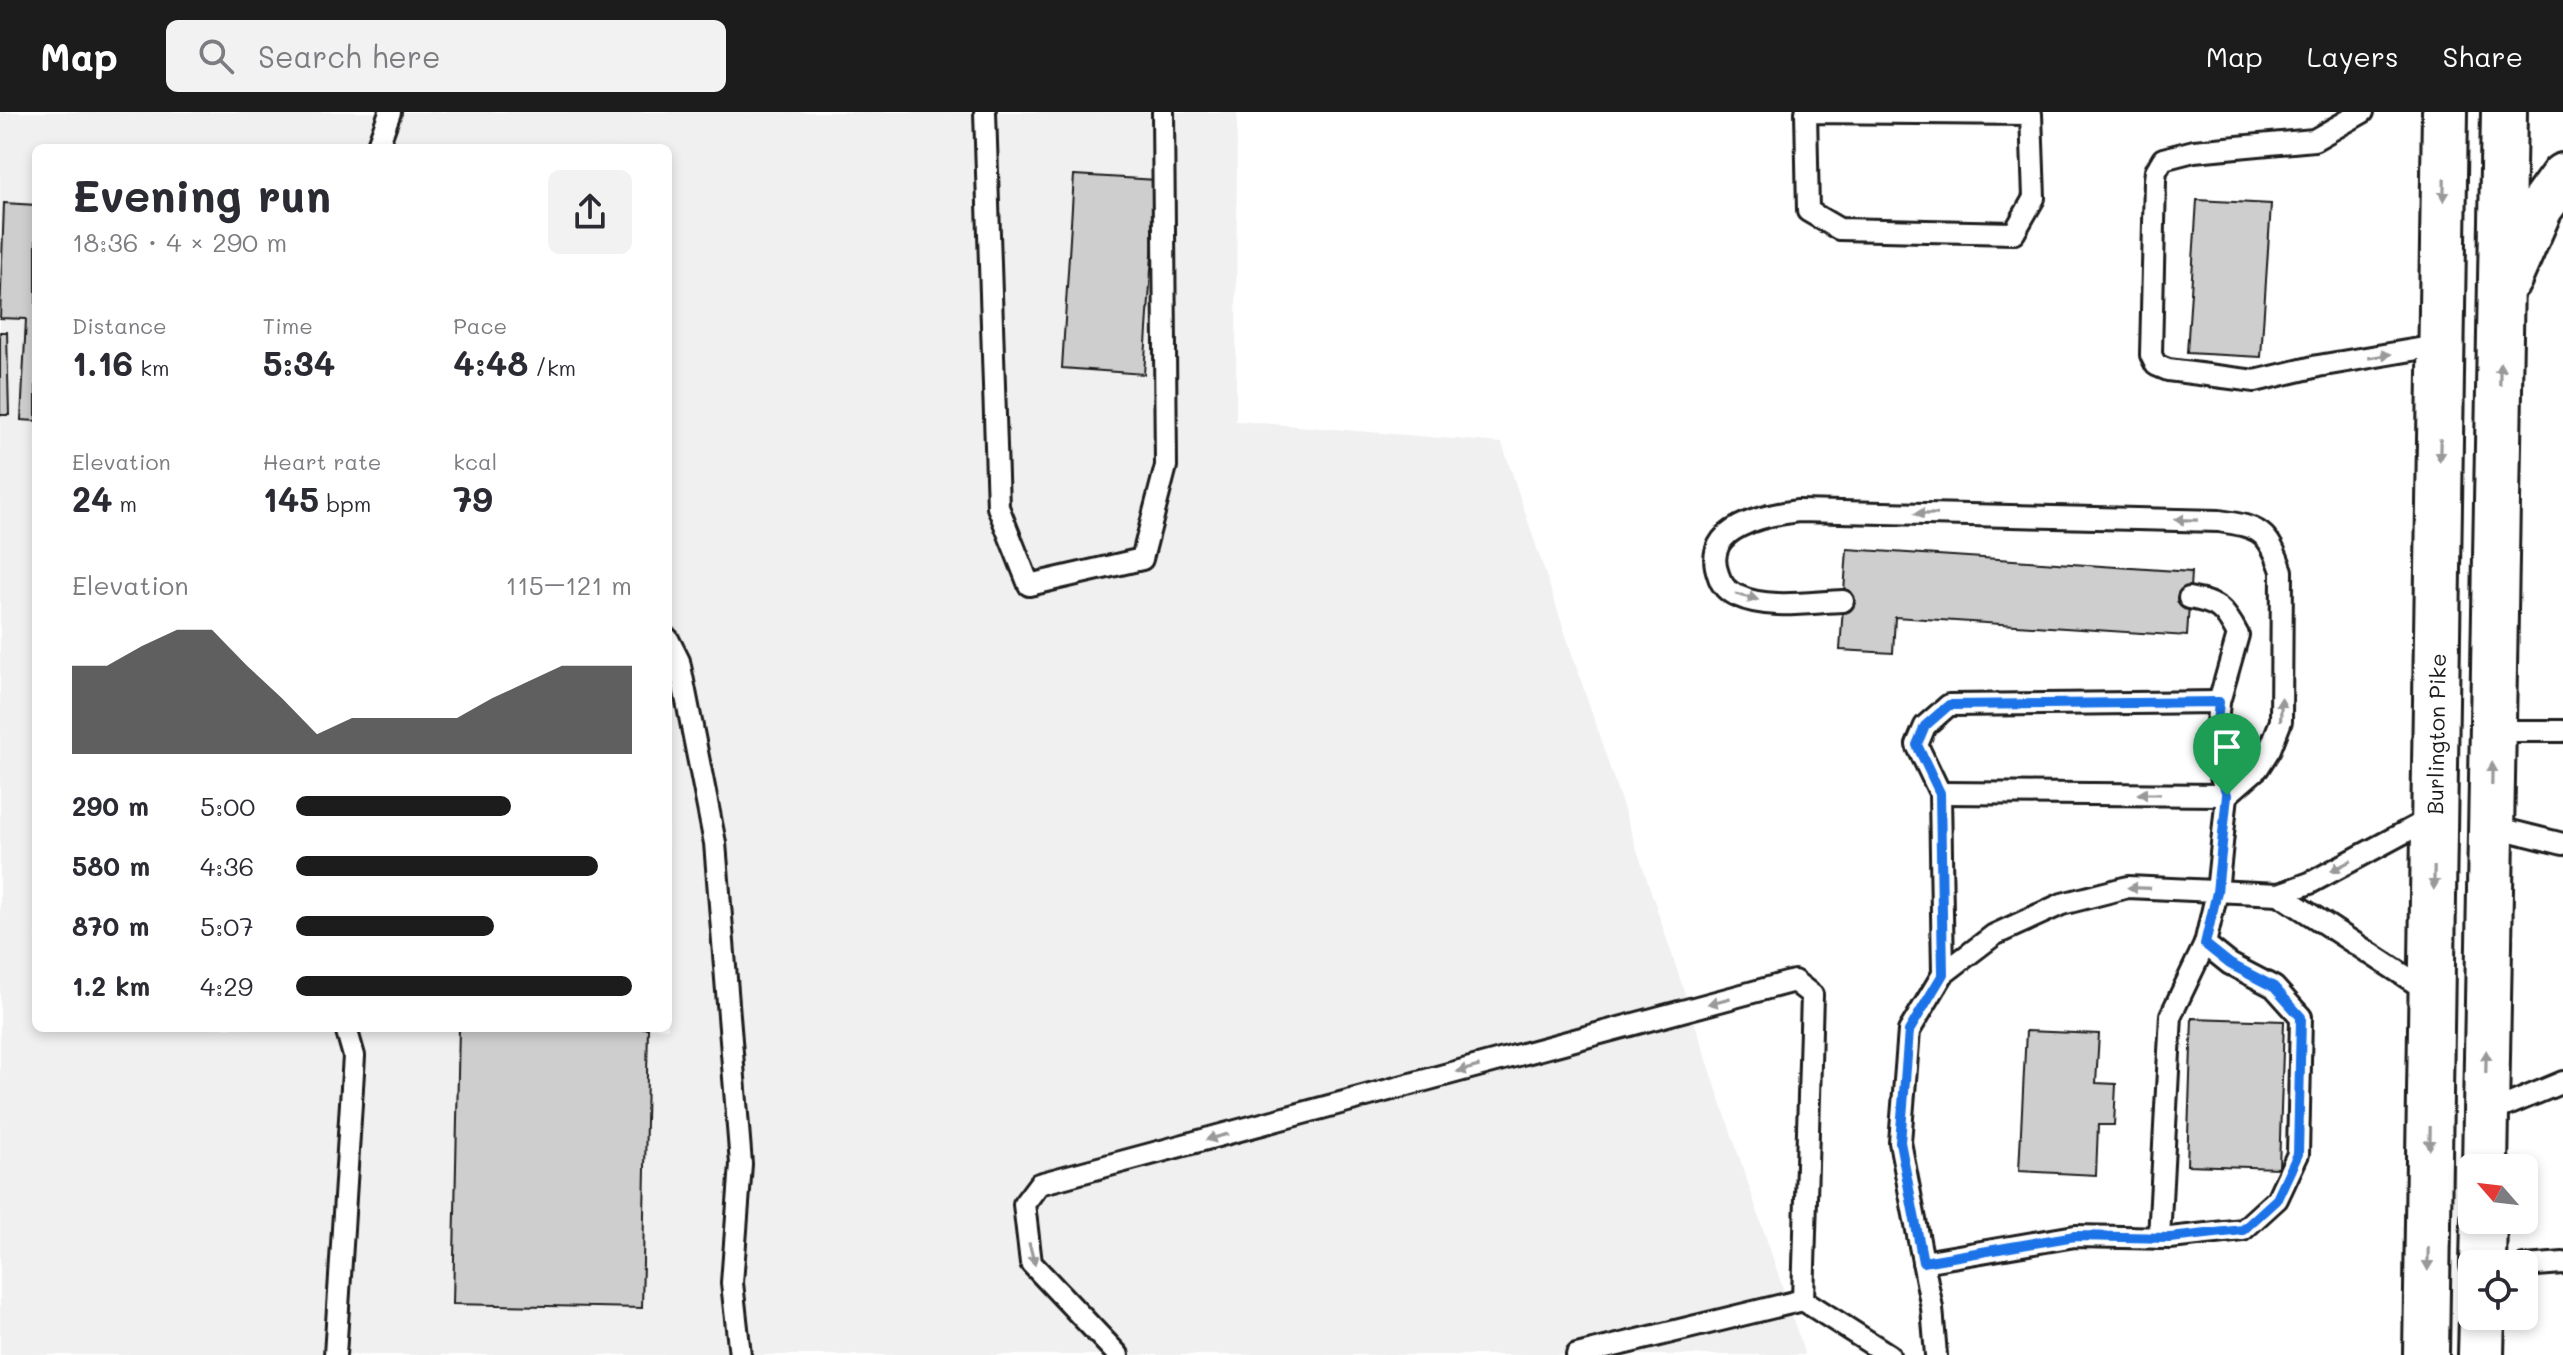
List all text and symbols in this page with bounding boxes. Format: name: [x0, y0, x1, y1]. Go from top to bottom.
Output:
search box: [166, 20, 726, 92]
text: Map: [40, 31, 118, 81]
icon: search: [194, 34, 238, 78]
text: Search here: [258, 36, 441, 76]
text: Map: [2206, 38, 2263, 74]
text: Layers: [2307, 38, 2399, 74]
text: Share: [2443, 38, 2523, 74]
text: Evening run: [72, 166, 331, 223]
button: share: [548, 170, 632, 254]
one-way arrow: [2438, 178, 2450, 203]
text: 18:36 · 4 × 290 m: [72, 225, 287, 259]
text: Distance: [72, 311, 167, 340]
text: Time: [263, 311, 313, 340]
text: Pace: [453, 311, 507, 340]
text: 1.16: [72, 340, 133, 385]
text: 5:34: [263, 340, 335, 385]
text: 4:48: [453, 340, 528, 385]
one-way arrow: [2367, 349, 2392, 362]
text: km: [133, 353, 169, 382]
text: /km: [528, 353, 576, 382]
one-way arrow: [2493, 361, 2506, 386]
one-way arrow: [2434, 438, 2446, 463]
text: Elevation: [72, 447, 171, 476]
text: Heart rate: [263, 447, 381, 476]
text: kcal: [453, 447, 497, 476]
text: 24: [72, 476, 113, 521]
text: 145: [263, 476, 319, 521]
text: 79: [453, 476, 493, 521]
text: m: [113, 489, 137, 518]
text: bpm: [319, 489, 371, 518]
one-way arrow: [1913, 508, 1938, 520]
one-way arrow: [2173, 514, 2198, 527]
text: Elevation: [72, 568, 189, 602]
text: 115–121 m: [506, 568, 632, 602]
one-way arrow: [1735, 592, 1760, 604]
street label: Burlington Pike: [2420, 653, 2452, 815]
one-way arrow: [2274, 696, 2287, 721]
pin: [2193, 713, 2261, 795]
icon: arrive: [2205, 725, 2249, 769]
one-way arrow: [2486, 761, 2498, 786]
one-way arrow: [2136, 788, 2161, 801]
text: 290 m: [72, 789, 149, 823]
text: 5:00: [200, 789, 255, 823]
text: 580 m: [72, 849, 150, 883]
text: 4:36: [200, 849, 254, 883]
one-way arrow: [2330, 860, 2353, 873]
one-way arrow: [2427, 866, 2440, 891]
one-way arrow: [2126, 882, 2152, 895]
text: 870 m: [72, 909, 149, 943]
text: 5:07: [200, 909, 254, 943]
text: 1.2 km: [72, 969, 150, 1003]
text: 4:29: [200, 969, 253, 1003]
one-way arrow: [1706, 996, 1731, 1008]
one-way arrow: [2480, 1049, 2493, 1074]
one-way arrow: [1455, 1063, 1479, 1076]
one-way arrow: [2423, 1126, 2436, 1151]
one-way arrow: [1204, 1131, 1229, 1143]
north arrow: [2458, 1154, 2538, 1234]
map controls: [2458, 1154, 2538, 1330]
one-way arrow: [1027, 1242, 1039, 1267]
one-way arrow: [2422, 1247, 2434, 1272]
button: locate: [2458, 1250, 2538, 1330]

